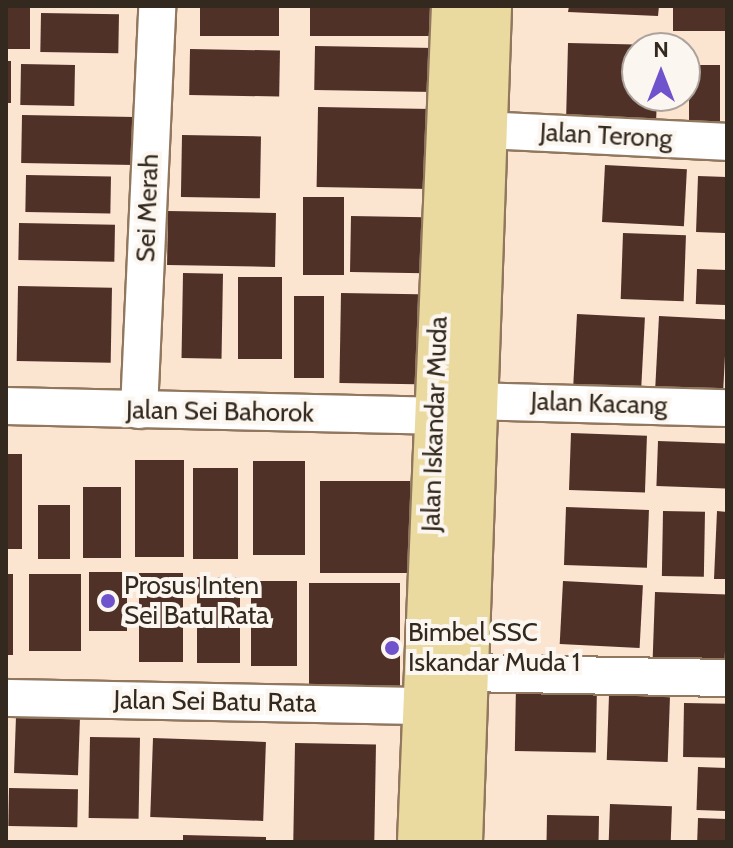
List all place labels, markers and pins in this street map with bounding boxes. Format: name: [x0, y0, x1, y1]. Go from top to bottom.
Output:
place label: Prosus Inten Sei Batu Rata: [124, 570, 269, 632]
marker: Prosus Inten Sei Batu Rata: [99, 592, 117, 610]
place label: Bimbel SSC Iskandar Muda 1: [408, 617, 580, 678]
marker: Bimbel SSC Iskandar Muda 1: [383, 639, 401, 657]

